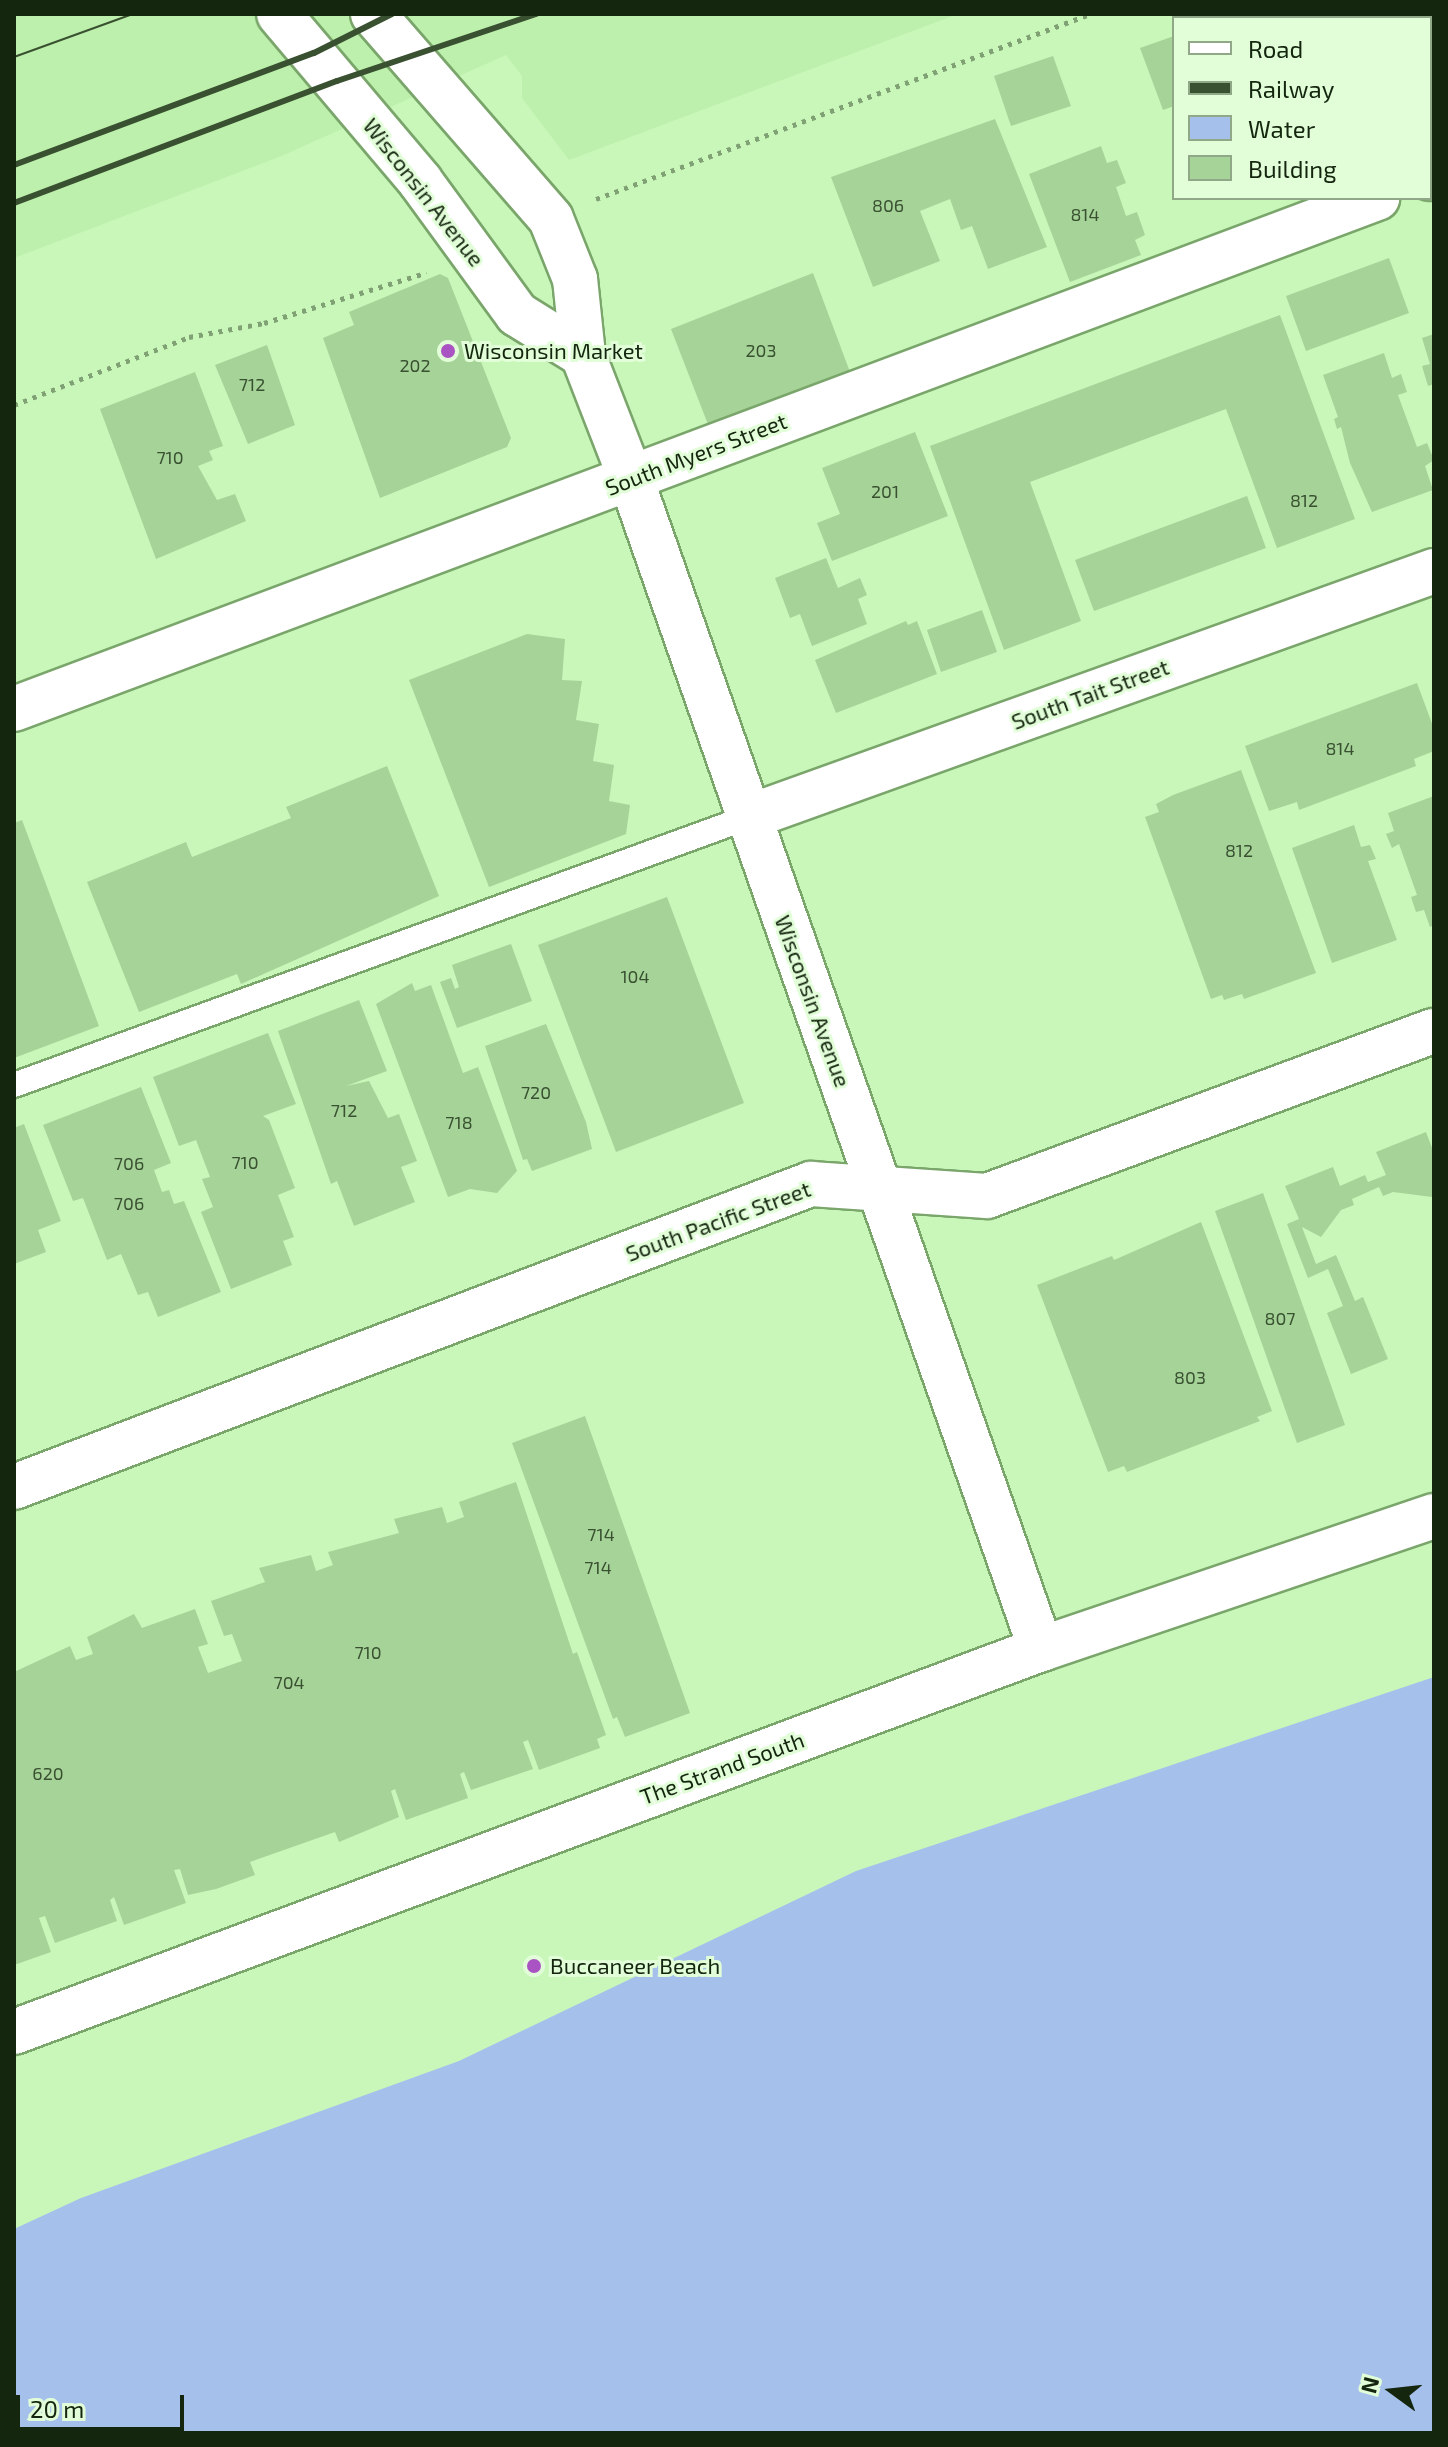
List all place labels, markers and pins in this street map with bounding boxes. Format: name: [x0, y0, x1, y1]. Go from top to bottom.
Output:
place label: Wisconsin Market: [464, 338, 643, 364]
marker: Wisconsin Market: [439, 342, 457, 360]
place label: Buccaneer Beach: [550, 1953, 721, 1979]
marker: Buccaneer Beach: [525, 1957, 543, 1975]

